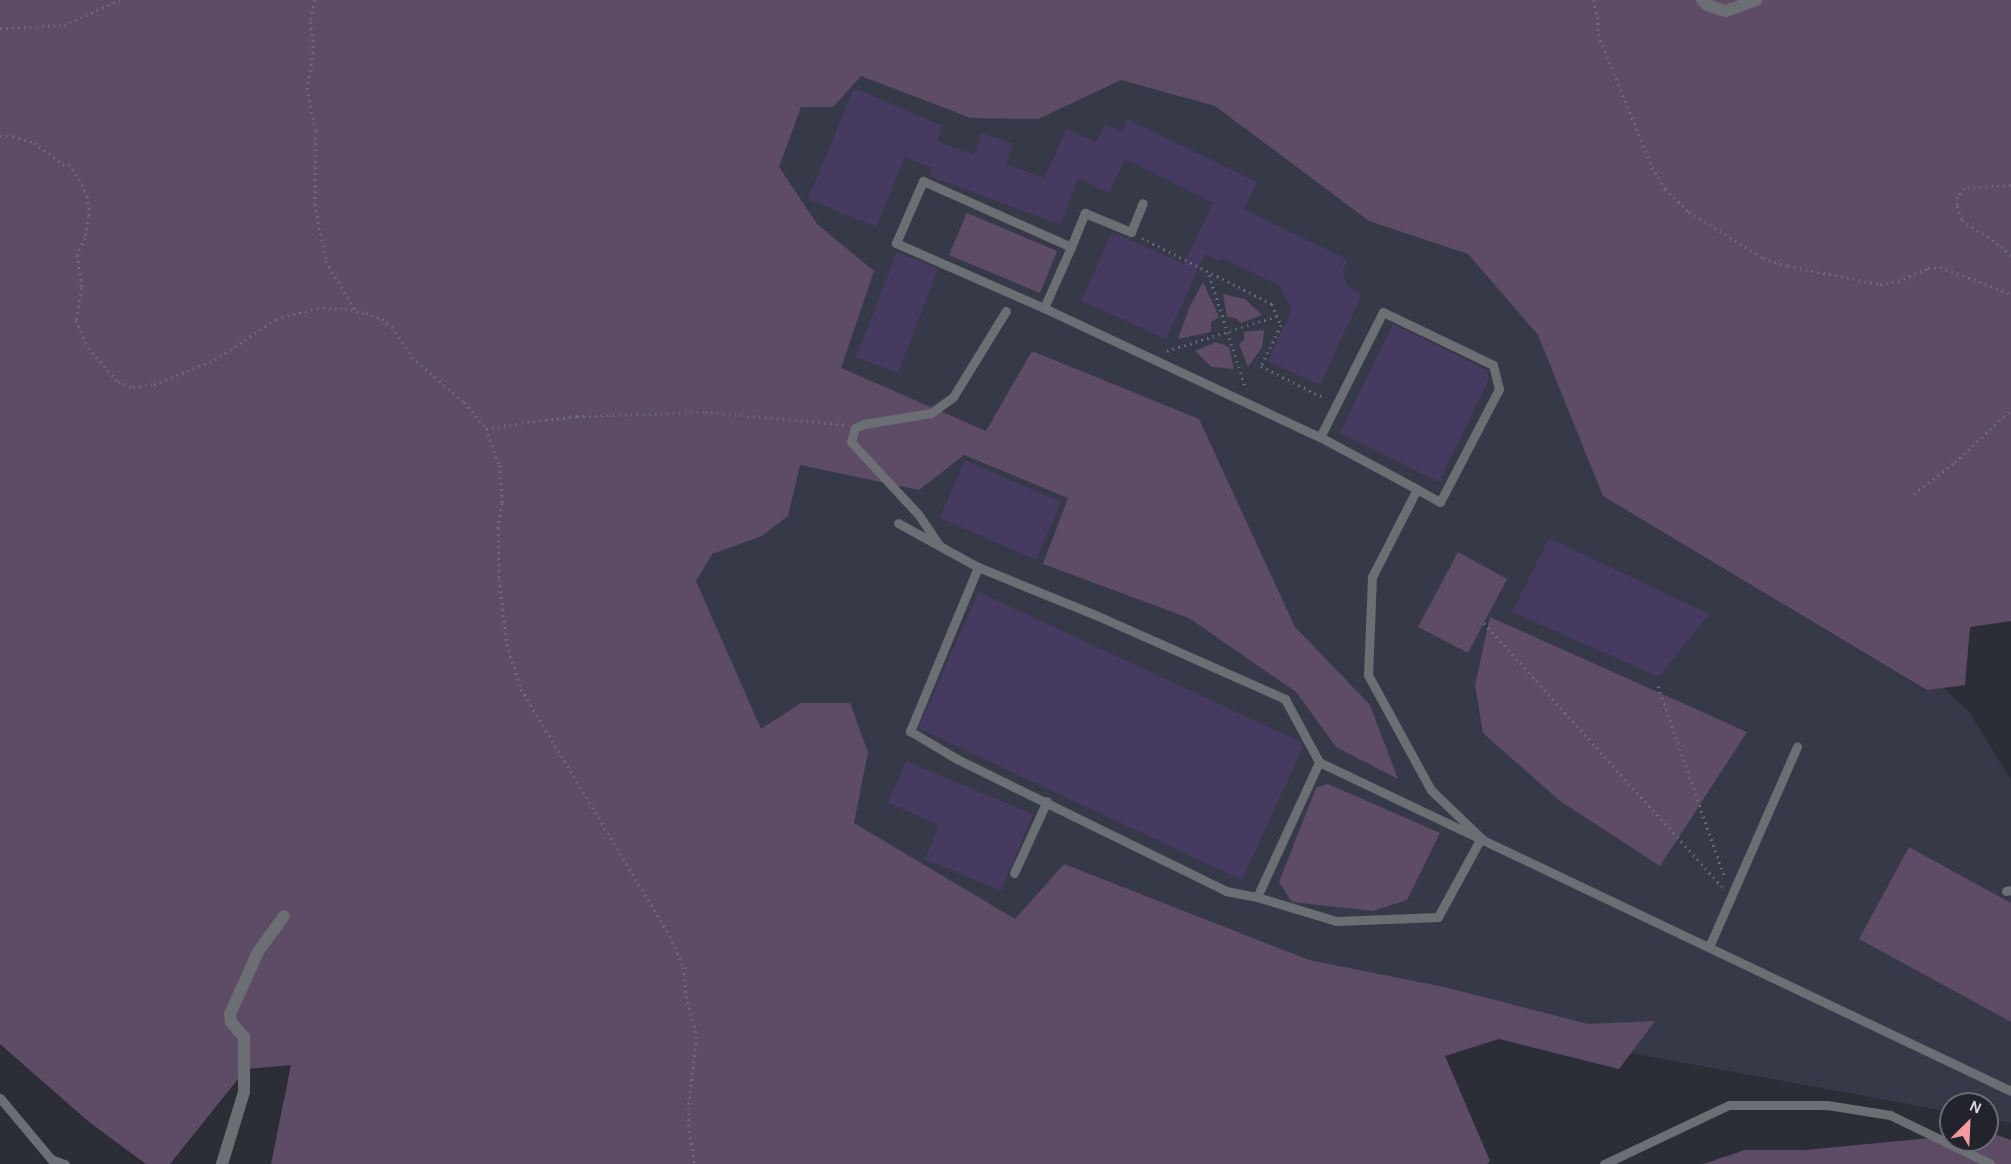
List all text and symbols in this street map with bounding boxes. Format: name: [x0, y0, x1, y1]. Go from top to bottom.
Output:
north arrow: [1939, 1092, 1999, 1152]
text: N: [1967, 1096, 1985, 1118]

